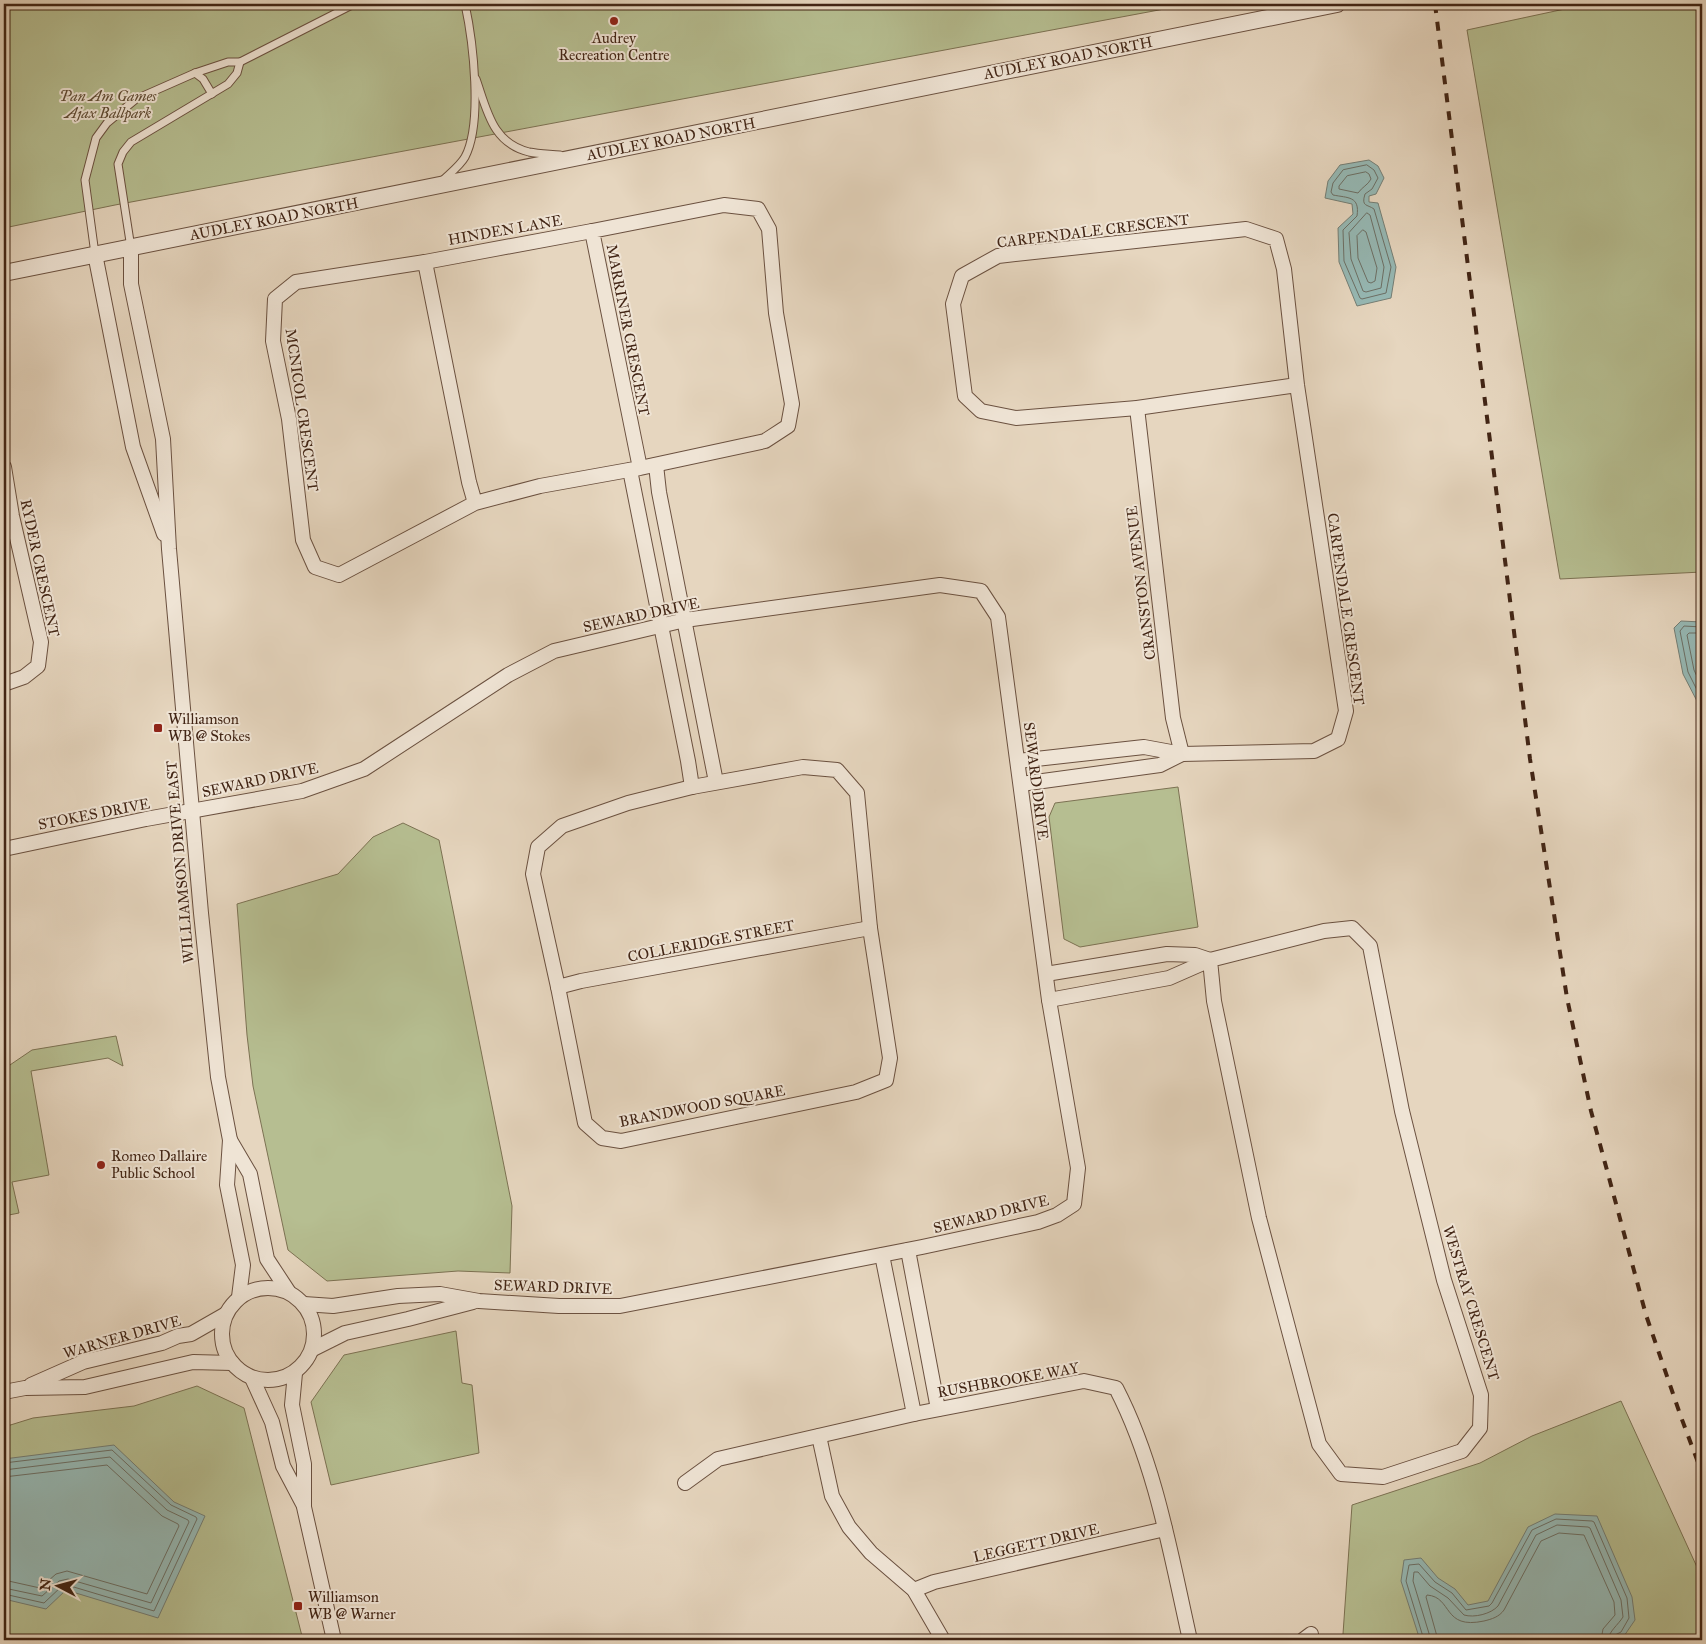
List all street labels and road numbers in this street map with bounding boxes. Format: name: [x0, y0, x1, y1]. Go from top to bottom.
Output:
street label: AUDLEY ROAD NORTH: [981, 33, 1154, 83]
street label: AUDLEY ROAD NORTH: [584, 114, 757, 164]
street label: AUDLEY ROAD NORTH: [187, 194, 360, 244]
street label: CARPENDALE CRESCENT: [996, 210, 1190, 252]
street label: HINDEN LANE: [447, 211, 564, 249]
street label: MARRINER CRESCENT: [603, 243, 653, 417]
street label: MCNICOL CRESCENT: [282, 327, 322, 493]
street label: RYDER CRESCENT: [17, 498, 63, 638]
street label: CRANSTON AVENUE: [1123, 505, 1159, 661]
street label: CARPENDALE CRESCENT: [1324, 512, 1368, 706]
street label: SEWARD DRIVE: [581, 594, 701, 636]
street label: SEWARD DRIVE: [1020, 721, 1052, 841]
street label: SEWARD DRIVE: [200, 759, 320, 801]
street label: WILLIAMSON DRIVE EAST: [162, 760, 198, 964]
street label: STOKES DRIVE: [37, 794, 152, 834]
street label: COLLERIDGE STREET: [626, 916, 796, 966]
street label: BRANDWOOD SQUARE: [618, 1081, 787, 1131]
street label: SEWARD DRIVE: [931, 1191, 1051, 1237]
street label: WESTRAY CRESCENT: [1439, 1223, 1503, 1383]
street label: SEWARD DRIVE: [494, 1276, 613, 1298]
street label: WARNER DRIVE: [61, 1312, 183, 1362]
street label: RUSHBROOKE WAY: [936, 1359, 1081, 1401]
street label: LEGGETT DRIVE: [971, 1520, 1101, 1566]

